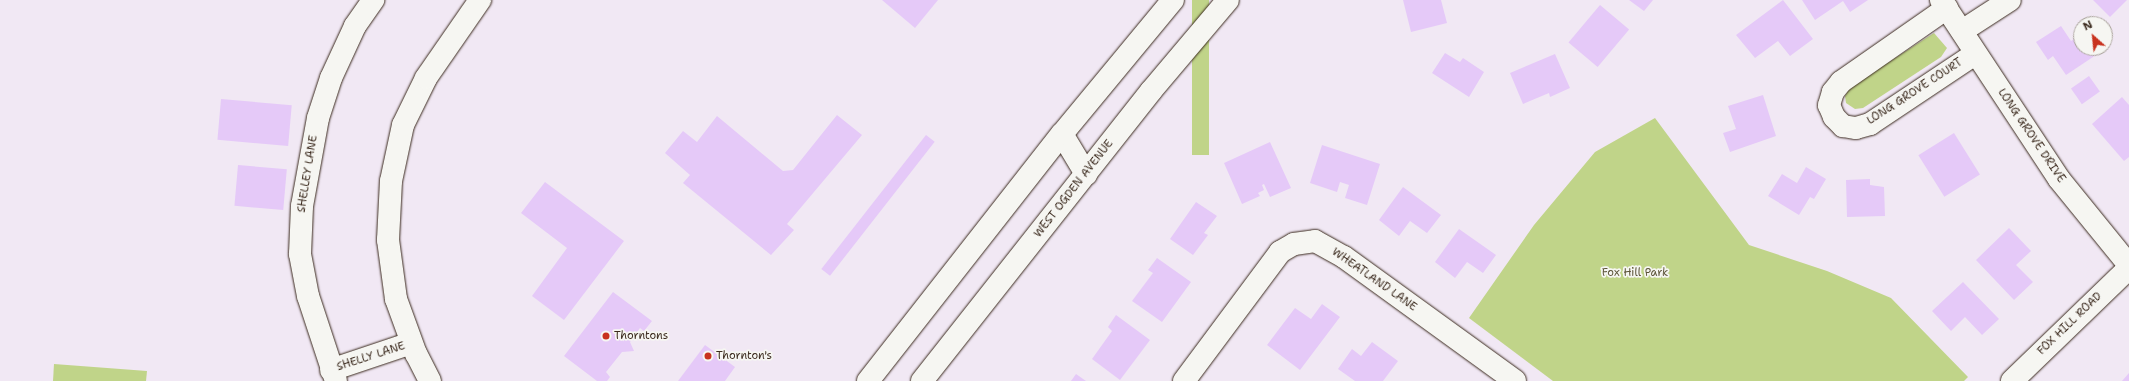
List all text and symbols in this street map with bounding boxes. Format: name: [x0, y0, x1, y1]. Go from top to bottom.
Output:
north arrow: [2073, 16, 2113, 56]
text: N: [2080, 17, 2095, 34]
street label: LONG GROVE COURT: [1865, 56, 1965, 128]
street label: LONG GROVE DRIVE: [1995, 86, 2067, 186]
street label: SHELLEY LANE: [295, 134, 321, 214]
street label: WEST OGDEN AVENUE: [1032, 137, 1116, 241]
street label: WHEATLAND LANE: [1329, 246, 1419, 314]
park label: Fox Hill Park: [1602, 266, 1668, 280]
street label: FOX HILL ROAD: [2035, 290, 2105, 358]
place label: Thorntons: [614, 329, 668, 343]
marker: Thorntons: [601, 331, 611, 341]
street label: SHELLY LANE: [335, 340, 407, 374]
place label: Thornton's: [716, 349, 772, 363]
marker: Thornton's: [703, 351, 713, 361]

